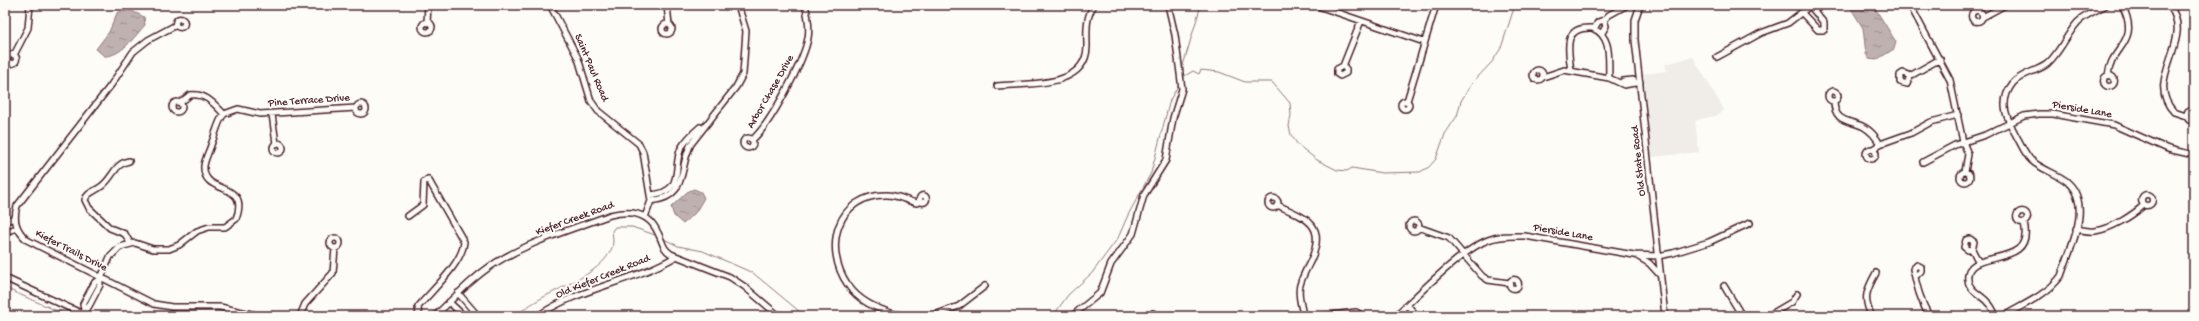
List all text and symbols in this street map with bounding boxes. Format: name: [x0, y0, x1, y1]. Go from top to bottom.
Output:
street label: Saint Paul Road: [571, 32, 611, 105]
street label: Arbor Chase Drive: [745, 53, 797, 131]
street label: Pine Terrace Drive: [267, 92, 351, 110]
street label: Pierside Lane: [2050, 99, 2113, 121]
street label: Old State Road: [1629, 124, 1649, 197]
street label: Kiefer Creek Road: [534, 198, 617, 239]
street label: Pierside Lane: [1531, 222, 1594, 244]
street label: Kiefer Trails Drive: [33, 227, 110, 274]
street label: Old Kiefer Creek Road: [554, 251, 653, 301]

